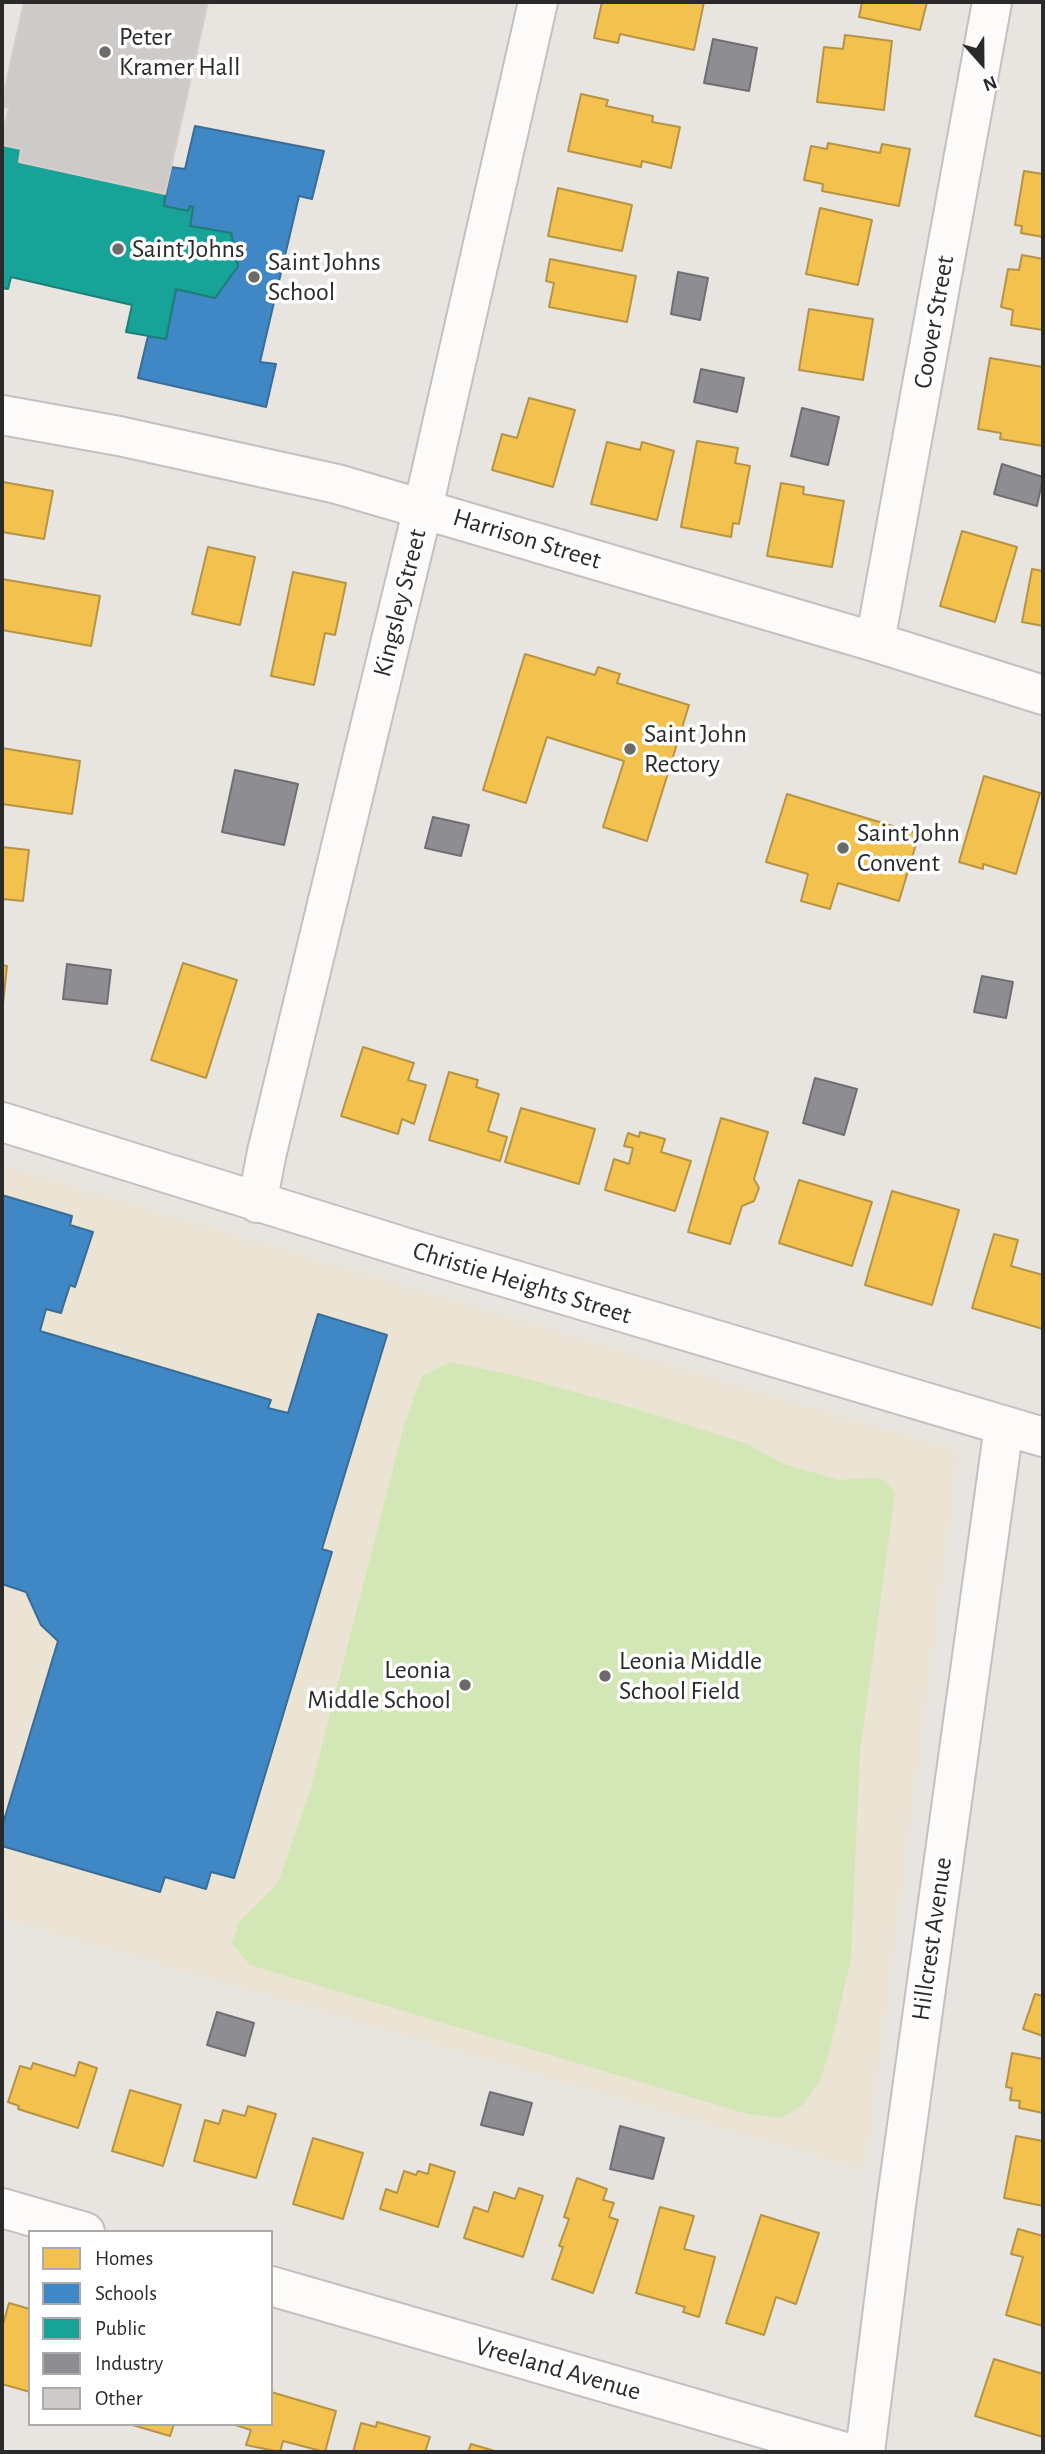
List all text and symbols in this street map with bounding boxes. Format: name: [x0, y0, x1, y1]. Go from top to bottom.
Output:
place label: Peter Kramer Hall: [119, 21, 240, 82]
north arrow: [947, 28, 1017, 98]
marker: Peter Kramer Hall: [97, 44, 113, 60]
text: N: [980, 72, 999, 94]
place label: Saint Johns: [132, 233, 245, 265]
marker: Saint Johns: [110, 241, 126, 257]
place label: Saint Johns School: [268, 246, 381, 308]
street label: Coover Street: [907, 253, 961, 391]
marker: Saint Johns School: [246, 269, 262, 285]
street label: Harrison Street: [449, 502, 605, 576]
street label: Kingsley Street: [367, 526, 433, 680]
place label: Saint John Rectory: [644, 718, 747, 780]
marker: Saint John Rectory: [622, 741, 638, 757]
place label: Saint John Convent: [857, 817, 960, 878]
marker: Saint John Convent: [835, 840, 851, 856]
street label: Christie Heights Street: [409, 1235, 635, 1331]
place label: Leonia Middle School Field: [619, 1645, 762, 1706]
place label: Leonia Middle School: [307, 1654, 451, 1716]
marker: Leonia Middle School Field: [597, 1668, 613, 1684]
marker: Leonia Middle School: [457, 1677, 473, 1693]
street label: Hillcrest Avenue: [905, 1855, 959, 2023]
legend: [28, 2230, 273, 2426]
text: Homes: [95, 2248, 153, 2269]
text: Schools: [95, 2283, 157, 2304]
text: Public: [95, 2318, 145, 2339]
street label: Vreeland Avenue: [472, 2330, 644, 2408]
text: Industry: [95, 2353, 163, 2374]
text: Other: [95, 2388, 142, 2409]

